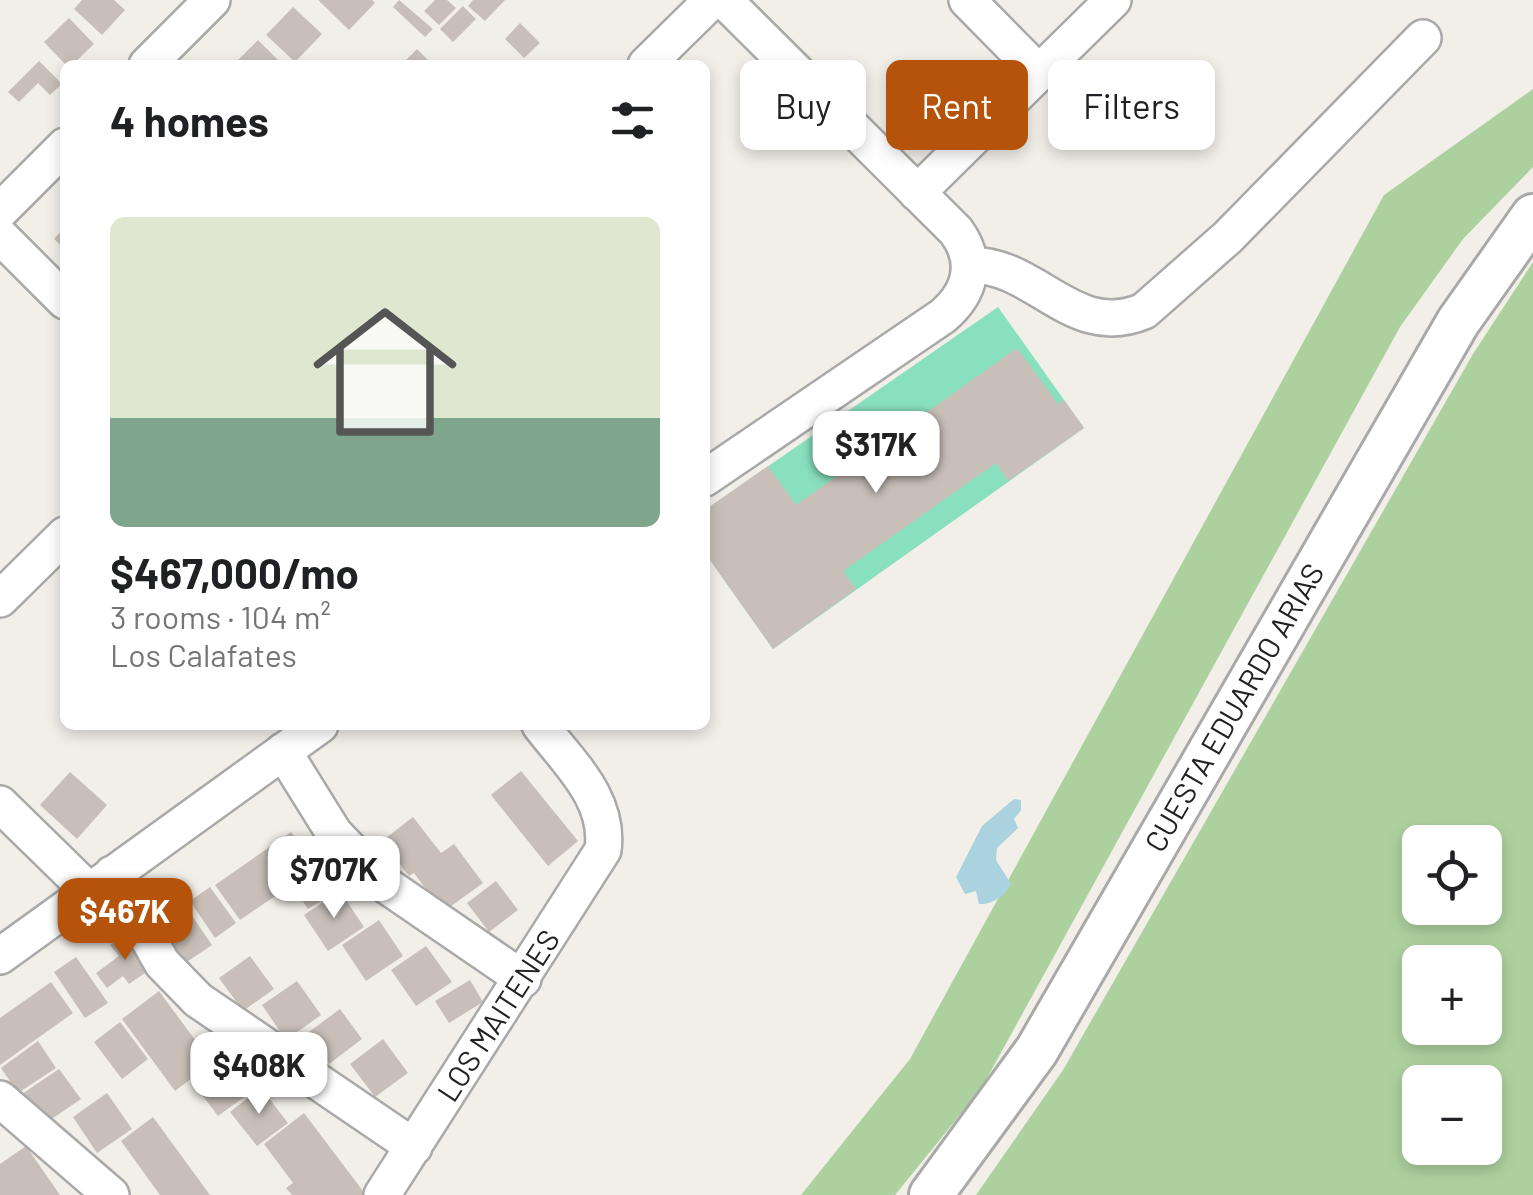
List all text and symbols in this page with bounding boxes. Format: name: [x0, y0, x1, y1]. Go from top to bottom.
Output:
chip: Buy: [740, 60, 866, 150]
chip: Rent: [886, 60, 1028, 150]
chip: Filters: [1048, 60, 1215, 150]
icon: filters: [605, 93, 660, 148]
text: 4 homes: [110, 95, 269, 145]
icon: home: [295, 282, 475, 462]
pin: $317K: [806, 411, 946, 496]
text: $317K: [835, 424, 917, 462]
text: $467,000/mo: [110, 547, 359, 597]
street label: CUESTA EDUARDO ARIAS: [1136, 556, 1331, 858]
text: 3 rooms · 104 m²: [110, 597, 331, 635]
text: Los Calafates: [110, 635, 297, 673]
map controls: [1402, 825, 1502, 1165]
button: locate: [1402, 825, 1502, 925]
pin: $707K: [264, 836, 404, 921]
text: $707K: [290, 849, 378, 887]
pin: $467K: [55, 878, 195, 963]
text: $467K: [80, 891, 170, 929]
street label: LOS MAITENES: [428, 922, 566, 1107]
button: +: [1402, 945, 1502, 1045]
pin: $408K: [189, 1032, 329, 1117]
text: $408K: [212, 1045, 306, 1083]
button: −: [1402, 1065, 1502, 1165]

